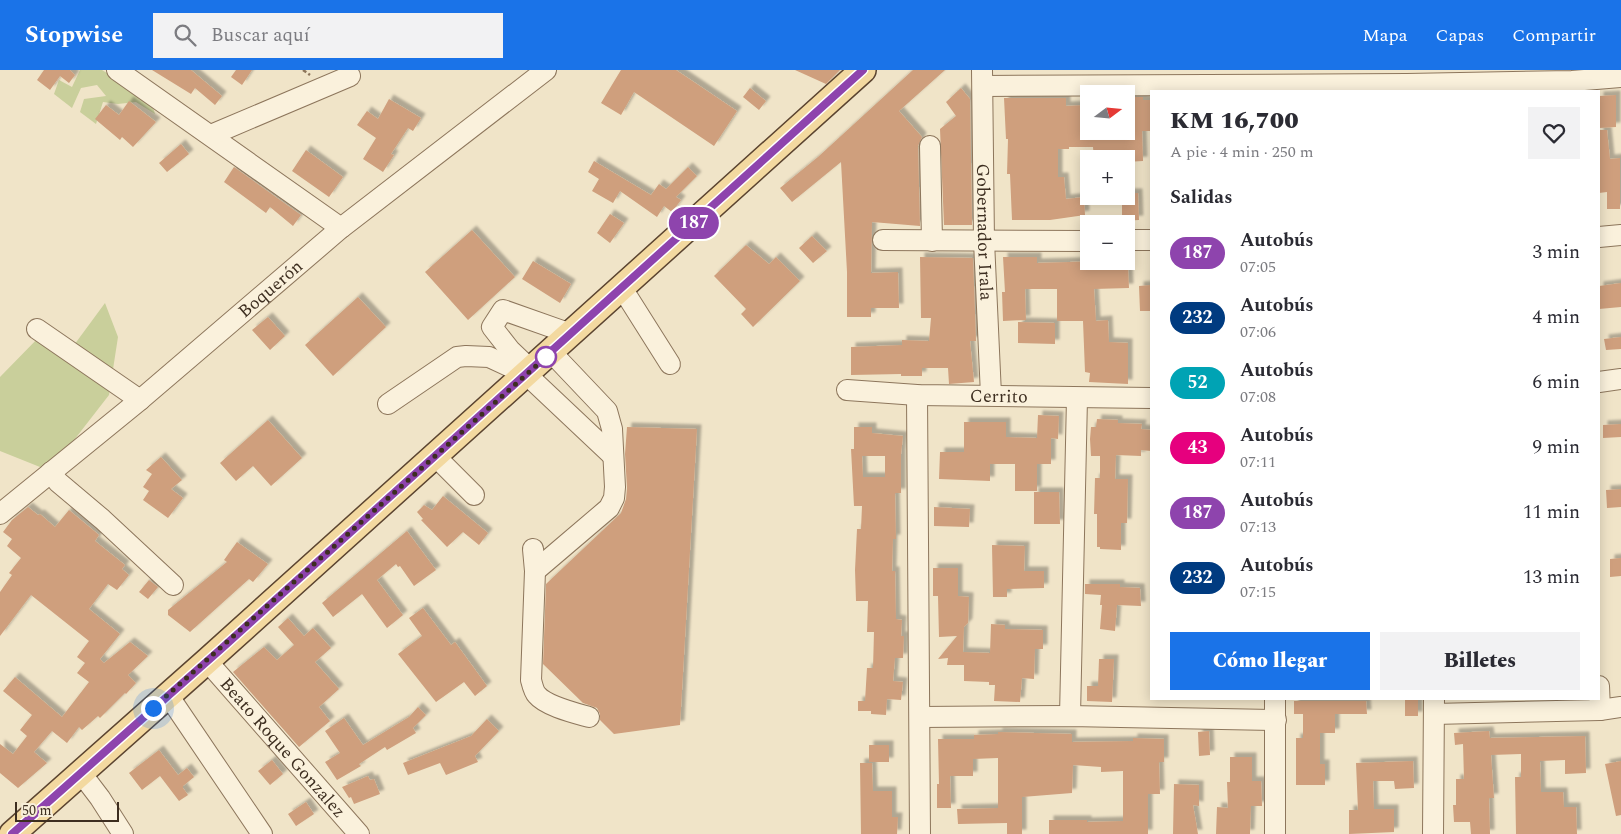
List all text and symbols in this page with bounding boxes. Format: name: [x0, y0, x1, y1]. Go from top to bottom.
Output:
search box: [153, 13, 503, 58]
text: Stopwise: [25, 17, 123, 53]
icon: search: [171, 21, 199, 49]
text: Buscar aquí: [211, 21, 310, 50]
text: Mapa: [1362, 22, 1408, 49]
text: Capas: [1436, 22, 1484, 49]
text: Compartir: [1512, 22, 1596, 49]
north arrow: [1080, 85, 1135, 140]
map controls: [1080, 85, 1135, 270]
text: KM 16,700: [1170, 103, 1299, 139]
button: heart: [1528, 107, 1580, 159]
text: A pie · 4 min · 250 m: [1170, 140, 1314, 164]
button: +: [1080, 150, 1135, 205]
street label: Gobernador Irala: [969, 163, 1000, 301]
text: Salidas: [1170, 183, 1232, 212]
line badge: 187: [665, 207, 723, 239]
text: 187: [679, 209, 709, 236]
button: −: [1080, 215, 1135, 270]
text: Autobús: [1240, 226, 1314, 255]
text: 3 min: [1532, 238, 1580, 267]
text: 187: [1182, 239, 1213, 266]
street label: Boquerón: [232, 253, 309, 325]
text: 07:05: [1240, 255, 1276, 279]
text: Autobús: [1240, 291, 1314, 320]
text: 4 min: [1532, 303, 1580, 332]
text: 232: [1182, 304, 1213, 331]
text: 07:06: [1240, 320, 1276, 344]
unlabelled marker: [535, 346, 557, 368]
text: Autobús: [1240, 356, 1314, 385]
text: 6 min: [1532, 368, 1580, 397]
text: 52: [1187, 369, 1208, 396]
street label: Cerrito: [970, 383, 1028, 410]
text: 07:08: [1240, 385, 1276, 409]
text: Autobús: [1240, 421, 1314, 450]
text: 9 min: [1532, 433, 1580, 462]
text: 43: [1187, 434, 1208, 461]
text: 07:11: [1240, 450, 1276, 474]
text: Autobús: [1240, 486, 1314, 515]
text: 11 min: [1523, 498, 1580, 527]
text: 187: [1182, 499, 1213, 526]
text: 07:13: [1240, 515, 1276, 539]
text: Autobús: [1240, 551, 1314, 580]
text: 13 min: [1523, 563, 1580, 592]
text: 232: [1182, 564, 1213, 591]
text: 07:15: [1240, 580, 1276, 604]
button: Cómo llegar: [1170, 632, 1370, 690]
button: Billetes: [1380, 632, 1580, 690]
street label: Beato Roque Gonzalez: [213, 671, 352, 824]
your location: [141, 696, 166, 721]
scale bar: [15, 799, 119, 822]
text: 50 m: [22, 800, 52, 821]

